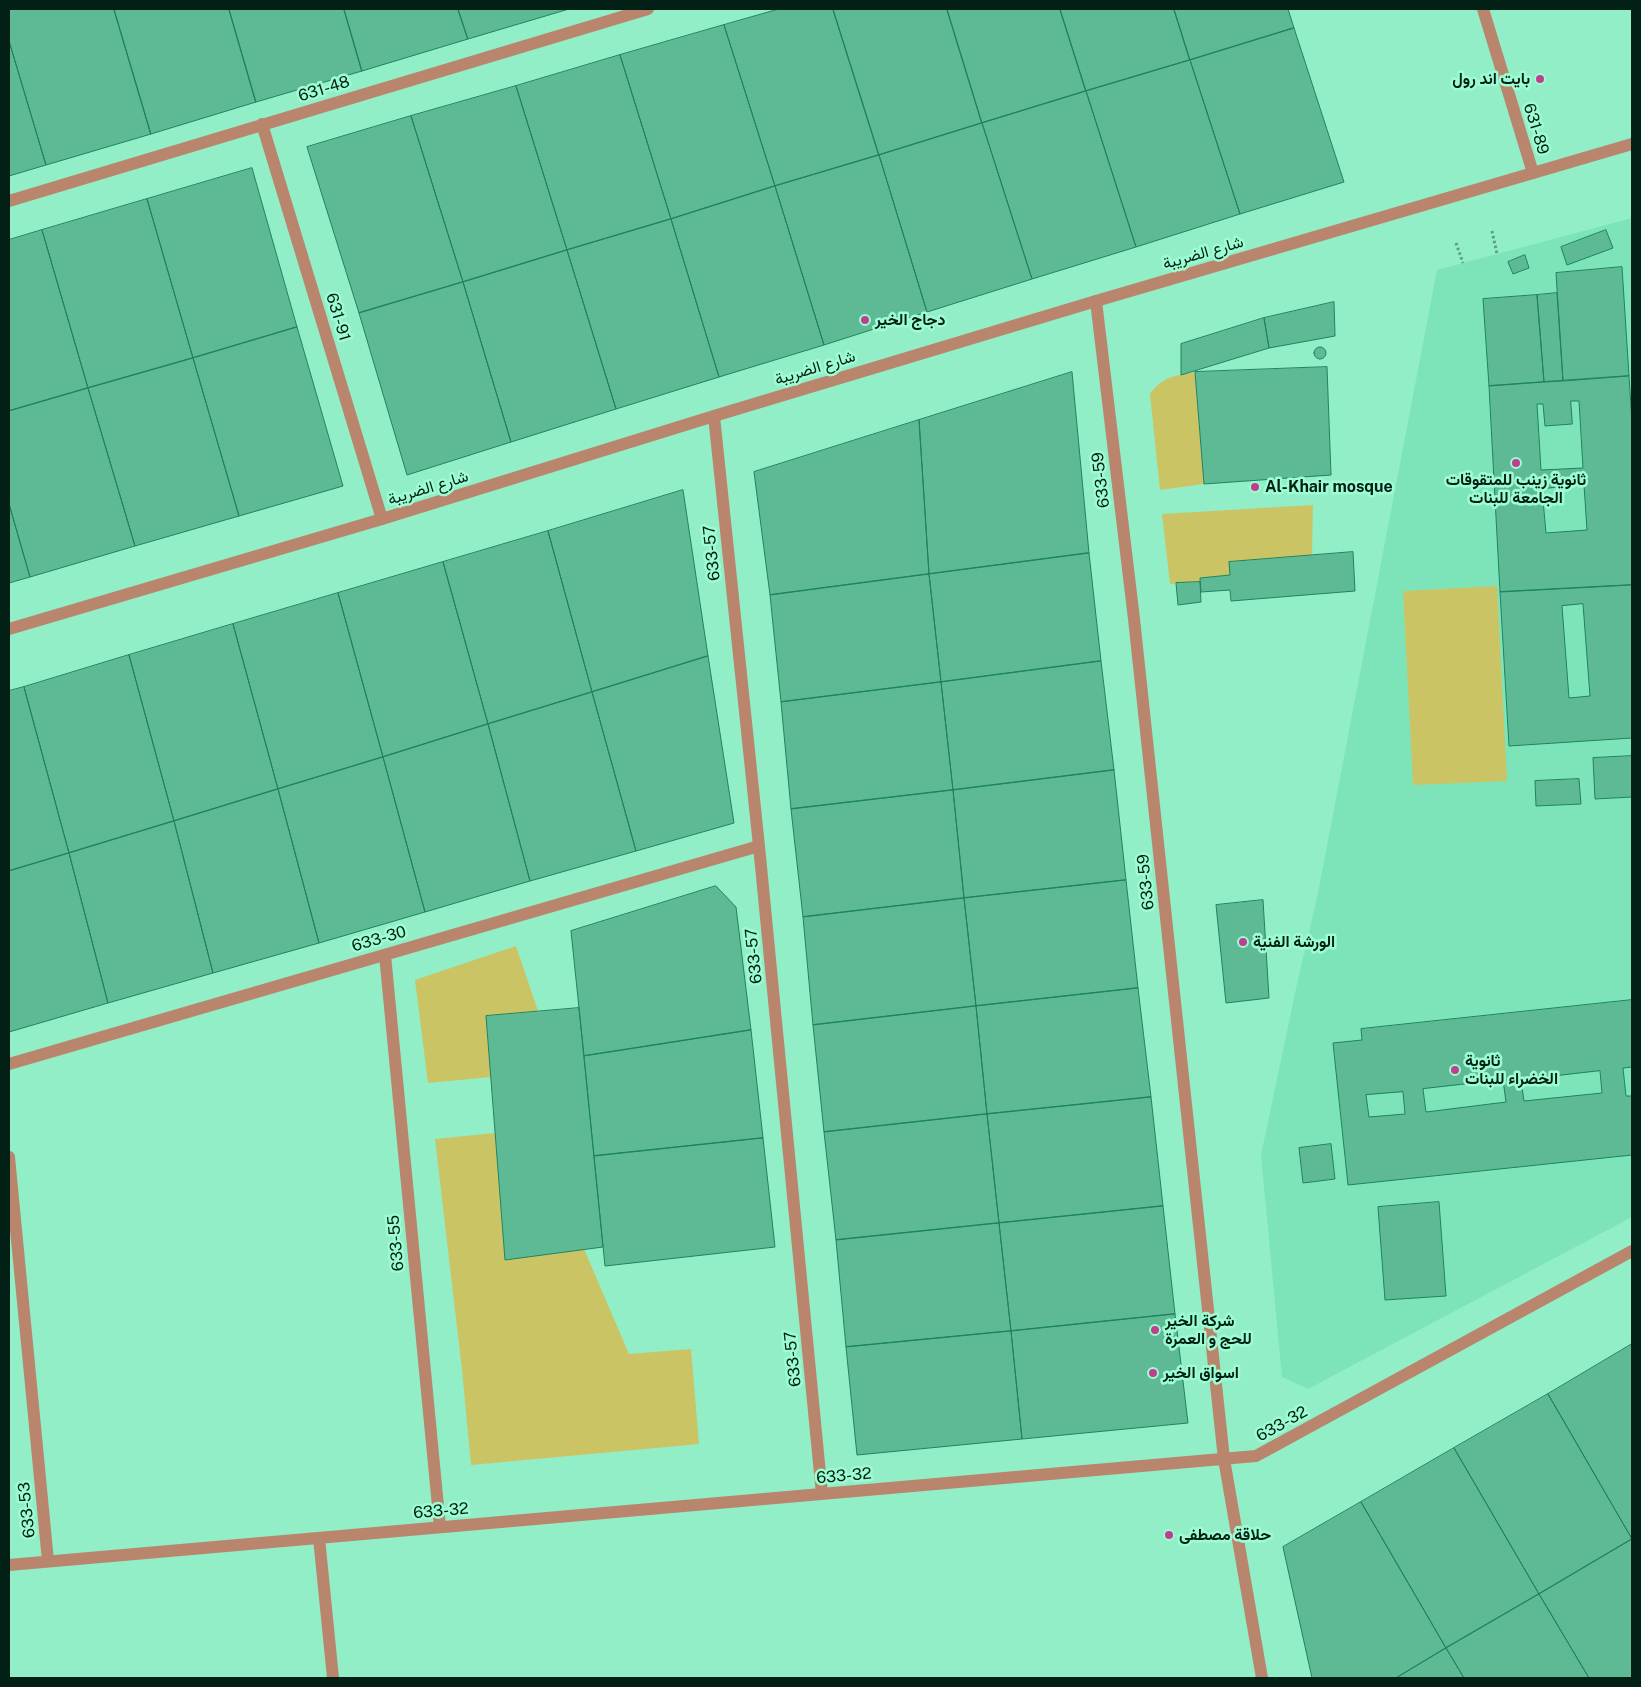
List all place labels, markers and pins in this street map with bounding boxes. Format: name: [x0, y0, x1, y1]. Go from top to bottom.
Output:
place label: بايت اند رول: [1452, 69, 1530, 89]
marker: بايت اند رول: [1534, 73, 1546, 85]
place label: دجاج الخير: [875, 310, 945, 330]
marker: دجاج الخير: [859, 314, 871, 326]
marker: ثانوية زينب للمتقوقات الجامعة للبنات: [1510, 457, 1522, 469]
place label: ثانوية زينب للمتقوقات الجامعة للبنات: [1446, 470, 1586, 508]
place label: Al-Khair mosque: [1265, 477, 1393, 497]
marker: Al-Khair mosque: [1249, 481, 1261, 493]
place label: الورشة الفنية: [1253, 932, 1335, 952]
marker: الورشة الفنية: [1237, 936, 1249, 948]
place label: ثانوية الخضراء للبنات: [1465, 1051, 1558, 1089]
marker: ثانوية الخضراء للبنات: [1449, 1064, 1461, 1076]
place label: شركة الخير للحج و العمرة: [1165, 1311, 1252, 1349]
marker: شركة الخير للحج و العمرة: [1149, 1324, 1161, 1336]
place label: اسواق الخير: [1163, 1363, 1239, 1383]
marker: اسواق الخير: [1147, 1367, 1159, 1379]
place label: حلاقة مصطفى: [1179, 1525, 1271, 1545]
marker: حلاقة مصطفى: [1163, 1529, 1175, 1541]

